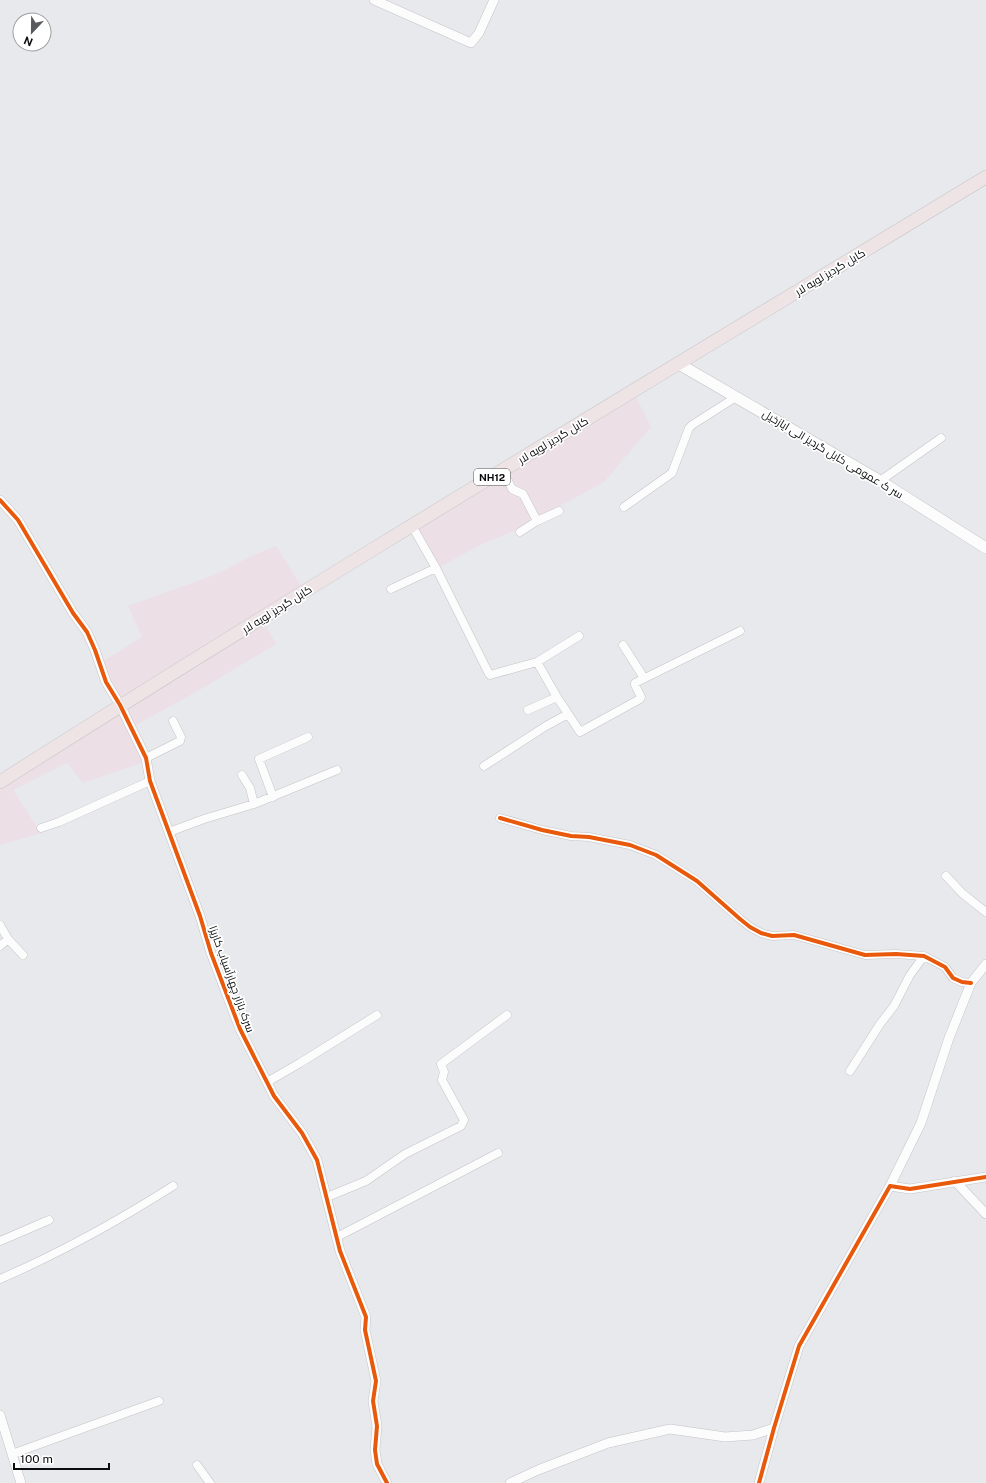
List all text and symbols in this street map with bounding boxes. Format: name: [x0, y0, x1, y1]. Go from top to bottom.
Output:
north arrow: [12, 12, 52, 52]
text: N: [22, 34, 34, 48]
street label: کابل گردیز لویه لار: [792, 246, 868, 299]
street label: سر ک عمومی کابل گردیز الی ایازخیل: [760, 407, 905, 502]
street label: کابل گردیز لویه لار: [515, 414, 591, 467]
road number: NH12: [474, 469, 510, 485]
street label: کابل گردیز لویه لار: [239, 583, 315, 637]
street label: سرک بازار چهارآسیاب کاریزا: [206, 924, 257, 1034]
scale bar: [14, 1445, 109, 1471]
text: 100 m: [20, 1452, 53, 1466]

